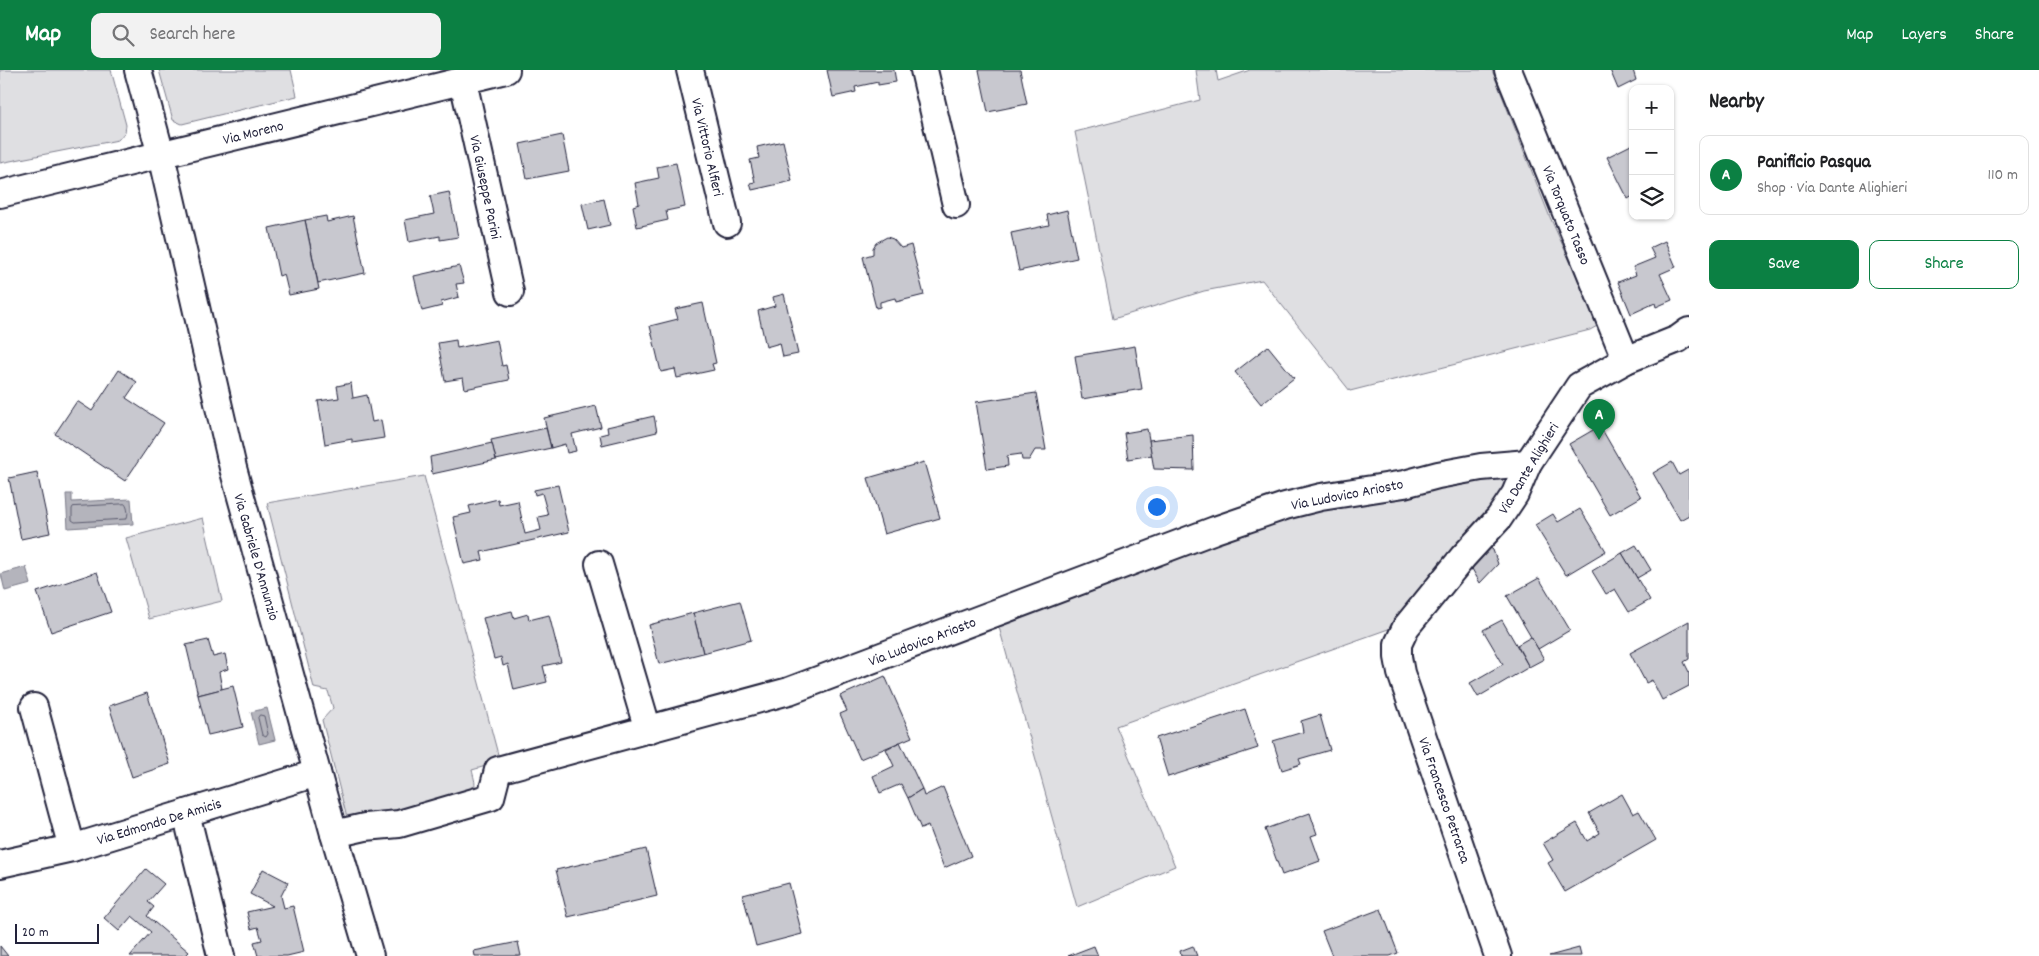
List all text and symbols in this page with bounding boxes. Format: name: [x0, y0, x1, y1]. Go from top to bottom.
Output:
search box: [91, 13, 441, 58]
text: Map: [25, 18, 61, 52]
icon: search: [109, 21, 137, 49]
text: Search here: [149, 22, 235, 49]
text: Map: [1846, 23, 1873, 48]
text: Layers: [1901, 23, 1947, 48]
text: Share: [1975, 23, 2014, 48]
map controls: [1629, 85, 1674, 220]
button: +: [1629, 85, 1674, 130]
text: Nearby: [1709, 88, 1764, 118]
street label: Via Vittorio Alfieri: [684, 96, 728, 199]
street label: Via Moreno: [221, 116, 286, 152]
button: −: [1629, 130, 1674, 175]
street label: Via Giuseppe Parini: [462, 133, 506, 242]
text: Panificio Pasqua: [1757, 150, 1871, 177]
street label: Via Torquato Tasso: [1535, 163, 1595, 269]
text: A: [1722, 164, 1730, 187]
text: 110 m: [1988, 164, 2018, 187]
button: layers: [1629, 175, 1674, 220]
text: Shop · Via Dante Alighieri: [1757, 177, 1907, 200]
button: Save: [1709, 240, 1859, 289]
button: Share: [1869, 240, 2019, 289]
pin: A: [1583, 399, 1615, 440]
street label: Via Dante Alighieri: [1494, 419, 1566, 519]
street label: Via Ludovico Ariosto: [1290, 474, 1406, 518]
street label: Via Gabriele D'Annunzio: [226, 491, 284, 624]
your location: [1144, 494, 1170, 520]
street label: Via Ludovico Ariosto: [866, 612, 980, 673]
street label: Via Francesco Petrarca: [1411, 735, 1475, 868]
street label: Via Edmondo De Amicis: [94, 793, 225, 852]
scale bar: [15, 921, 99, 944]
text: 20 m: [22, 923, 49, 943]

